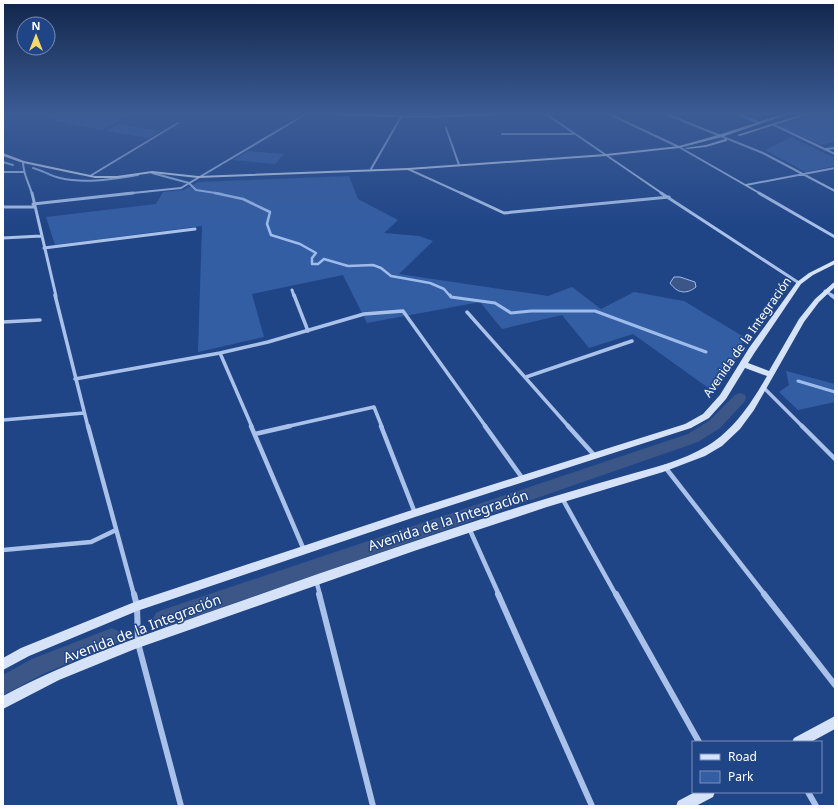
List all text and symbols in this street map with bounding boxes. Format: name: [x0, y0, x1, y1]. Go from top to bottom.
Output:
north arrow: [16, 16, 56, 56]
text: N: [32, 18, 40, 33]
street label: Avenida de la Integración: [699, 273, 795, 401]
street label: Avenida de la Integración: [365, 485, 531, 555]
street label: Avenida de la Integración: [60, 589, 224, 667]
legend: [692, 741, 822, 793]
text: Road: [728, 748, 757, 765]
text: Park: [728, 768, 754, 785]

